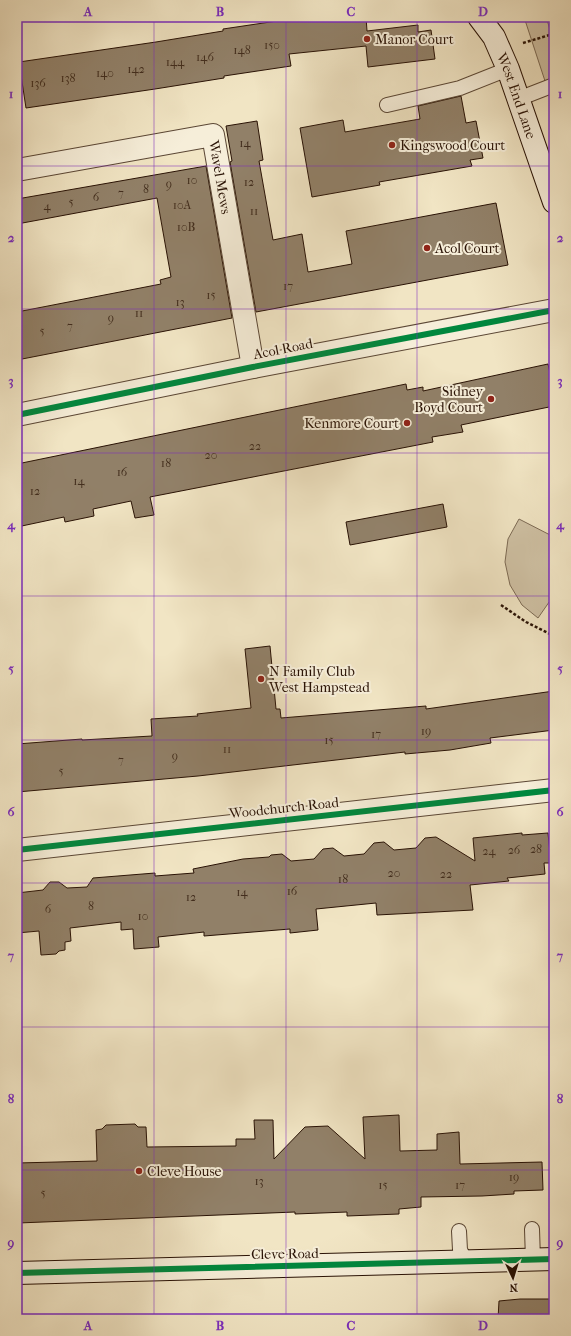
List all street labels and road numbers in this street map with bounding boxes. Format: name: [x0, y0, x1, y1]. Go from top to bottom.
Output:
street label: West End Lane: [493, 49, 540, 141]
street label: Wavel Mews: [205, 138, 235, 215]
street label: Acol Road: [251, 335, 315, 363]
street label: Woodchurch Road: [227, 794, 340, 822]
street label: Cleve Road: [251, 1245, 319, 1263]

